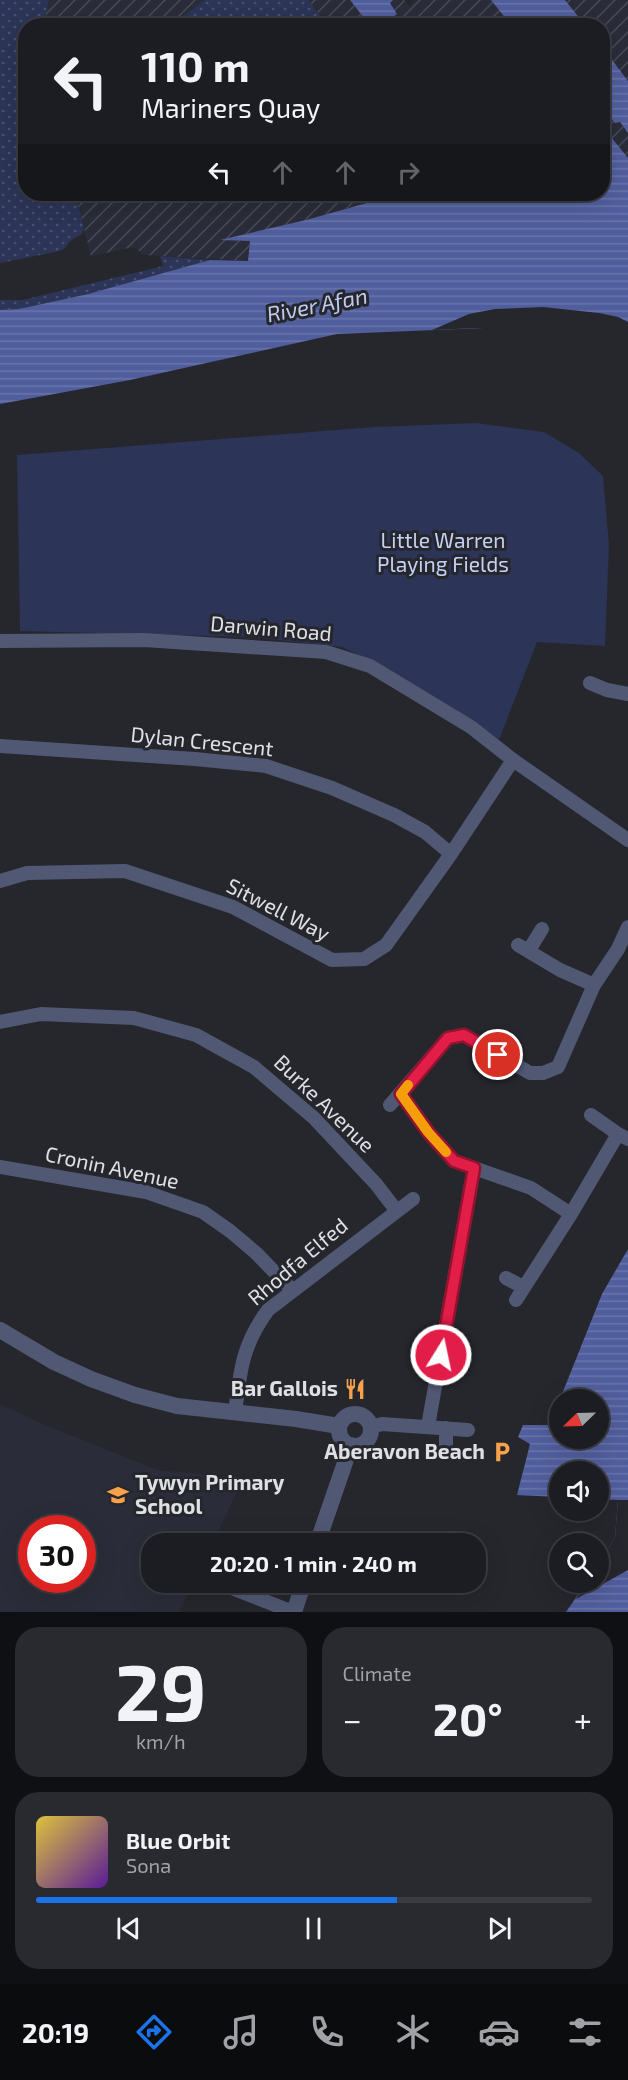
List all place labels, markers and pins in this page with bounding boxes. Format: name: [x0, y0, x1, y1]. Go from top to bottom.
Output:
pin: [472, 1029, 523, 1080]
place label: Bar Gallois: [231, 1375, 338, 1400]
restaurant icon: Bar Gallois: [343, 1377, 367, 1401]
place label: Aberavon Beach: [324, 1438, 485, 1463]
parking icon: Aberavon Beach: [490, 1440, 514, 1464]
place label: Tywyn Primary School: [135, 1469, 284, 1518]
school or university icon: Tywyn Primary School: [106, 1483, 130, 1507]

